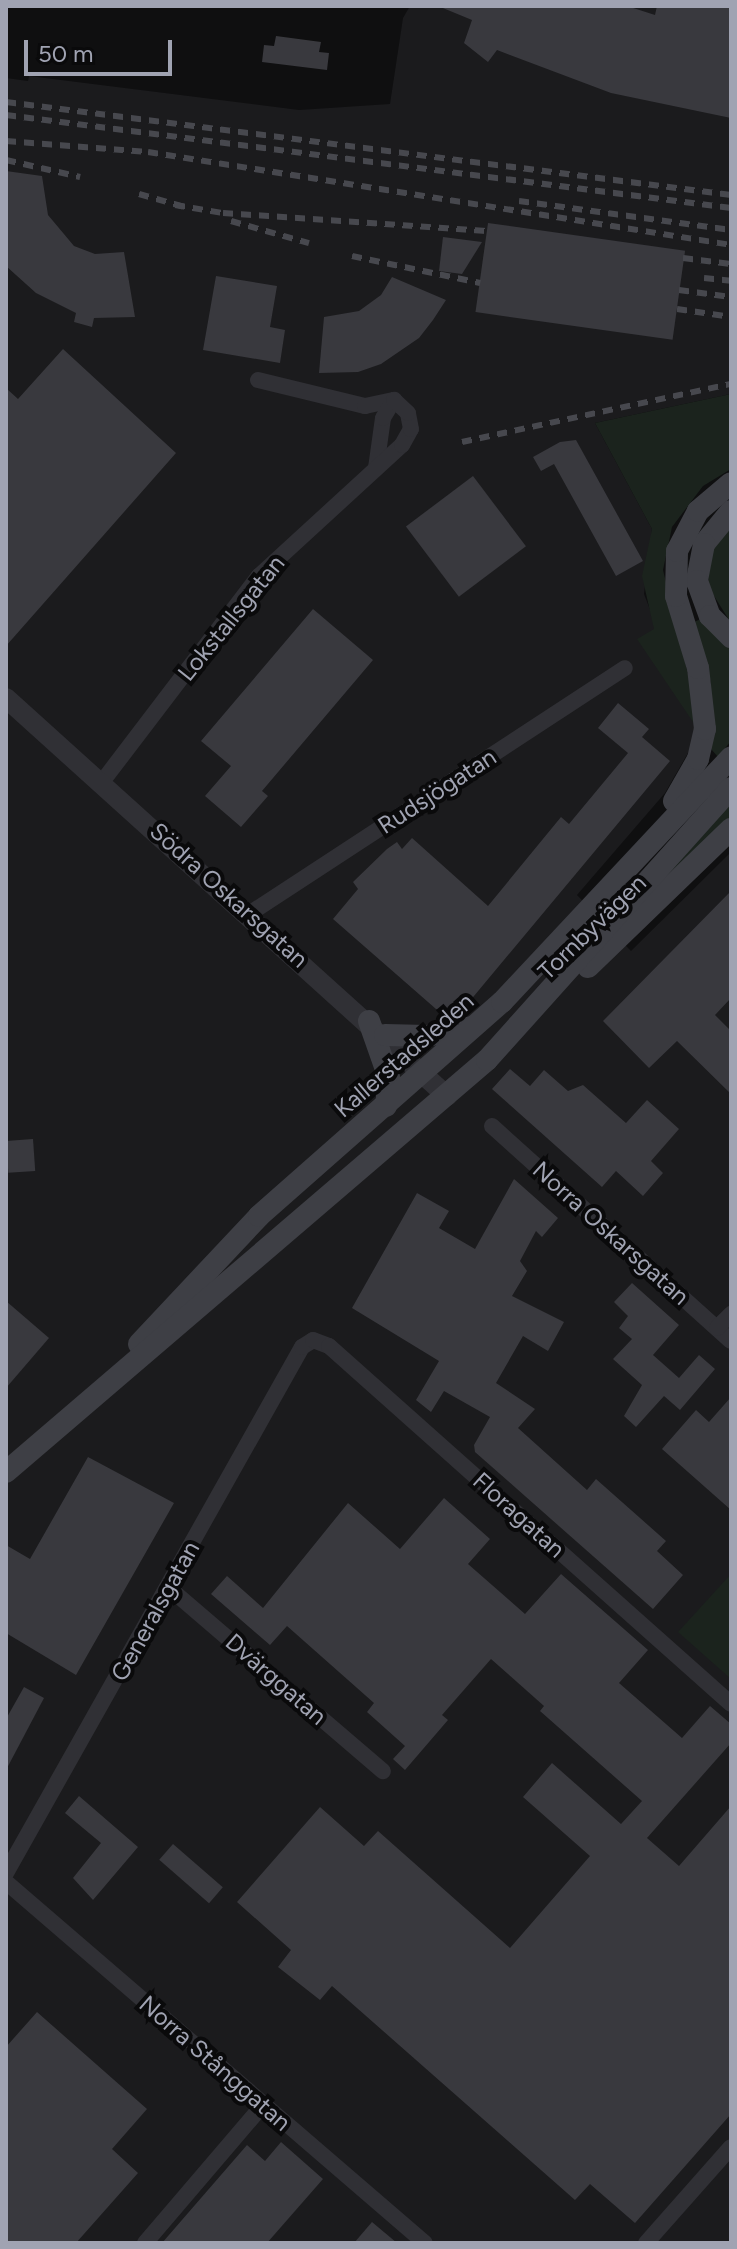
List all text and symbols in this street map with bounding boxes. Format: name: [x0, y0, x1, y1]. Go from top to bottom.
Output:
scale bar: [28, 24, 176, 74]
text: 50 m: [38, 39, 94, 68]
street label: Lokstallsgatan: [172, 549, 290, 687]
street label: Rudsjögatan: [373, 742, 501, 840]
street label: Södra Oskarsgatan: [144, 816, 314, 974]
street label: Tornbyvägen: [532, 868, 652, 986]
street label: Kallerstadsleden: [328, 987, 480, 1123]
street label: Norra Oskarsgatan: [527, 1155, 695, 1311]
street label: Floragatan: [467, 1466, 571, 1564]
street label: Generalsgatan: [105, 1536, 205, 1686]
street label: Dvärggatan: [220, 1627, 332, 1731]
street label: Norra Stånggatan: [133, 1989, 297, 2137]

